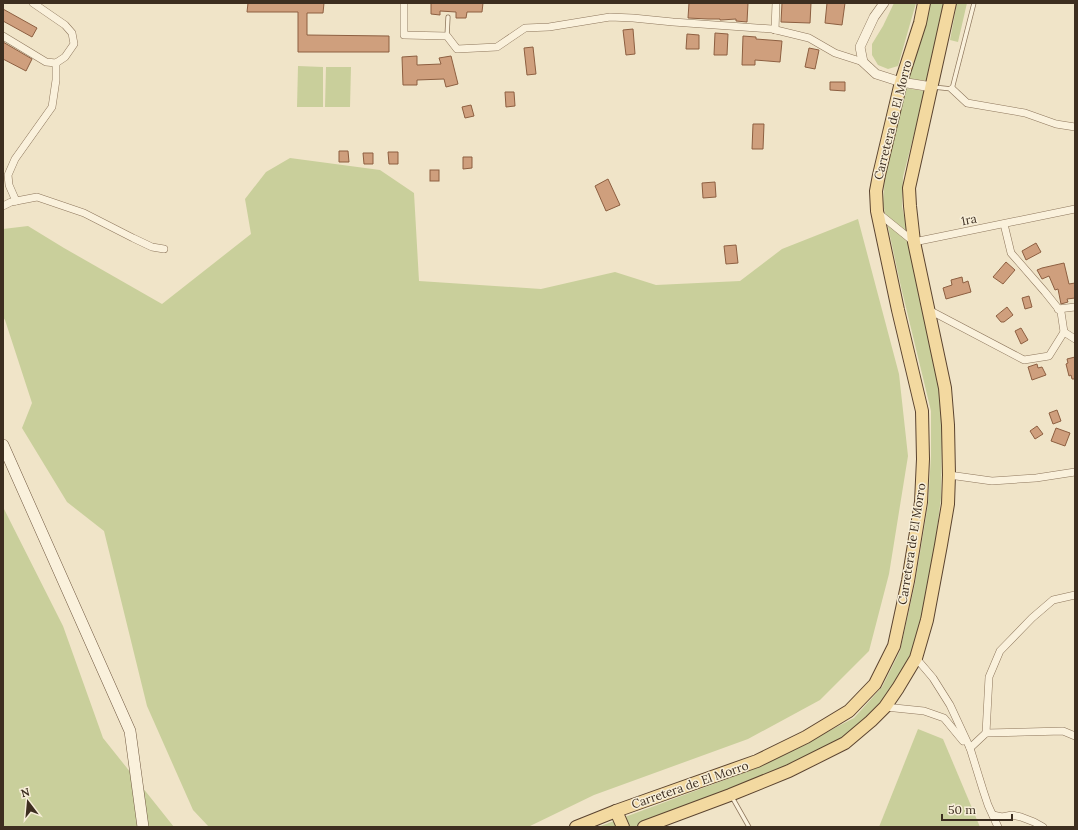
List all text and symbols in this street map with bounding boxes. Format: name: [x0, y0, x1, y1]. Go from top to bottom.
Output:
street label: Carretera de El Morro: [870, 58, 915, 181]
street label: 1ra: [960, 211, 978, 228]
street label: Carretera de El Morro: [894, 482, 929, 606]
street label: Carretera de El Morro: [629, 757, 750, 812]
north arrow: [8, 782, 48, 822]
text: N: [19, 784, 32, 800]
scale bar: [942, 796, 1012, 822]
text: 50 m: [948, 802, 976, 817]

